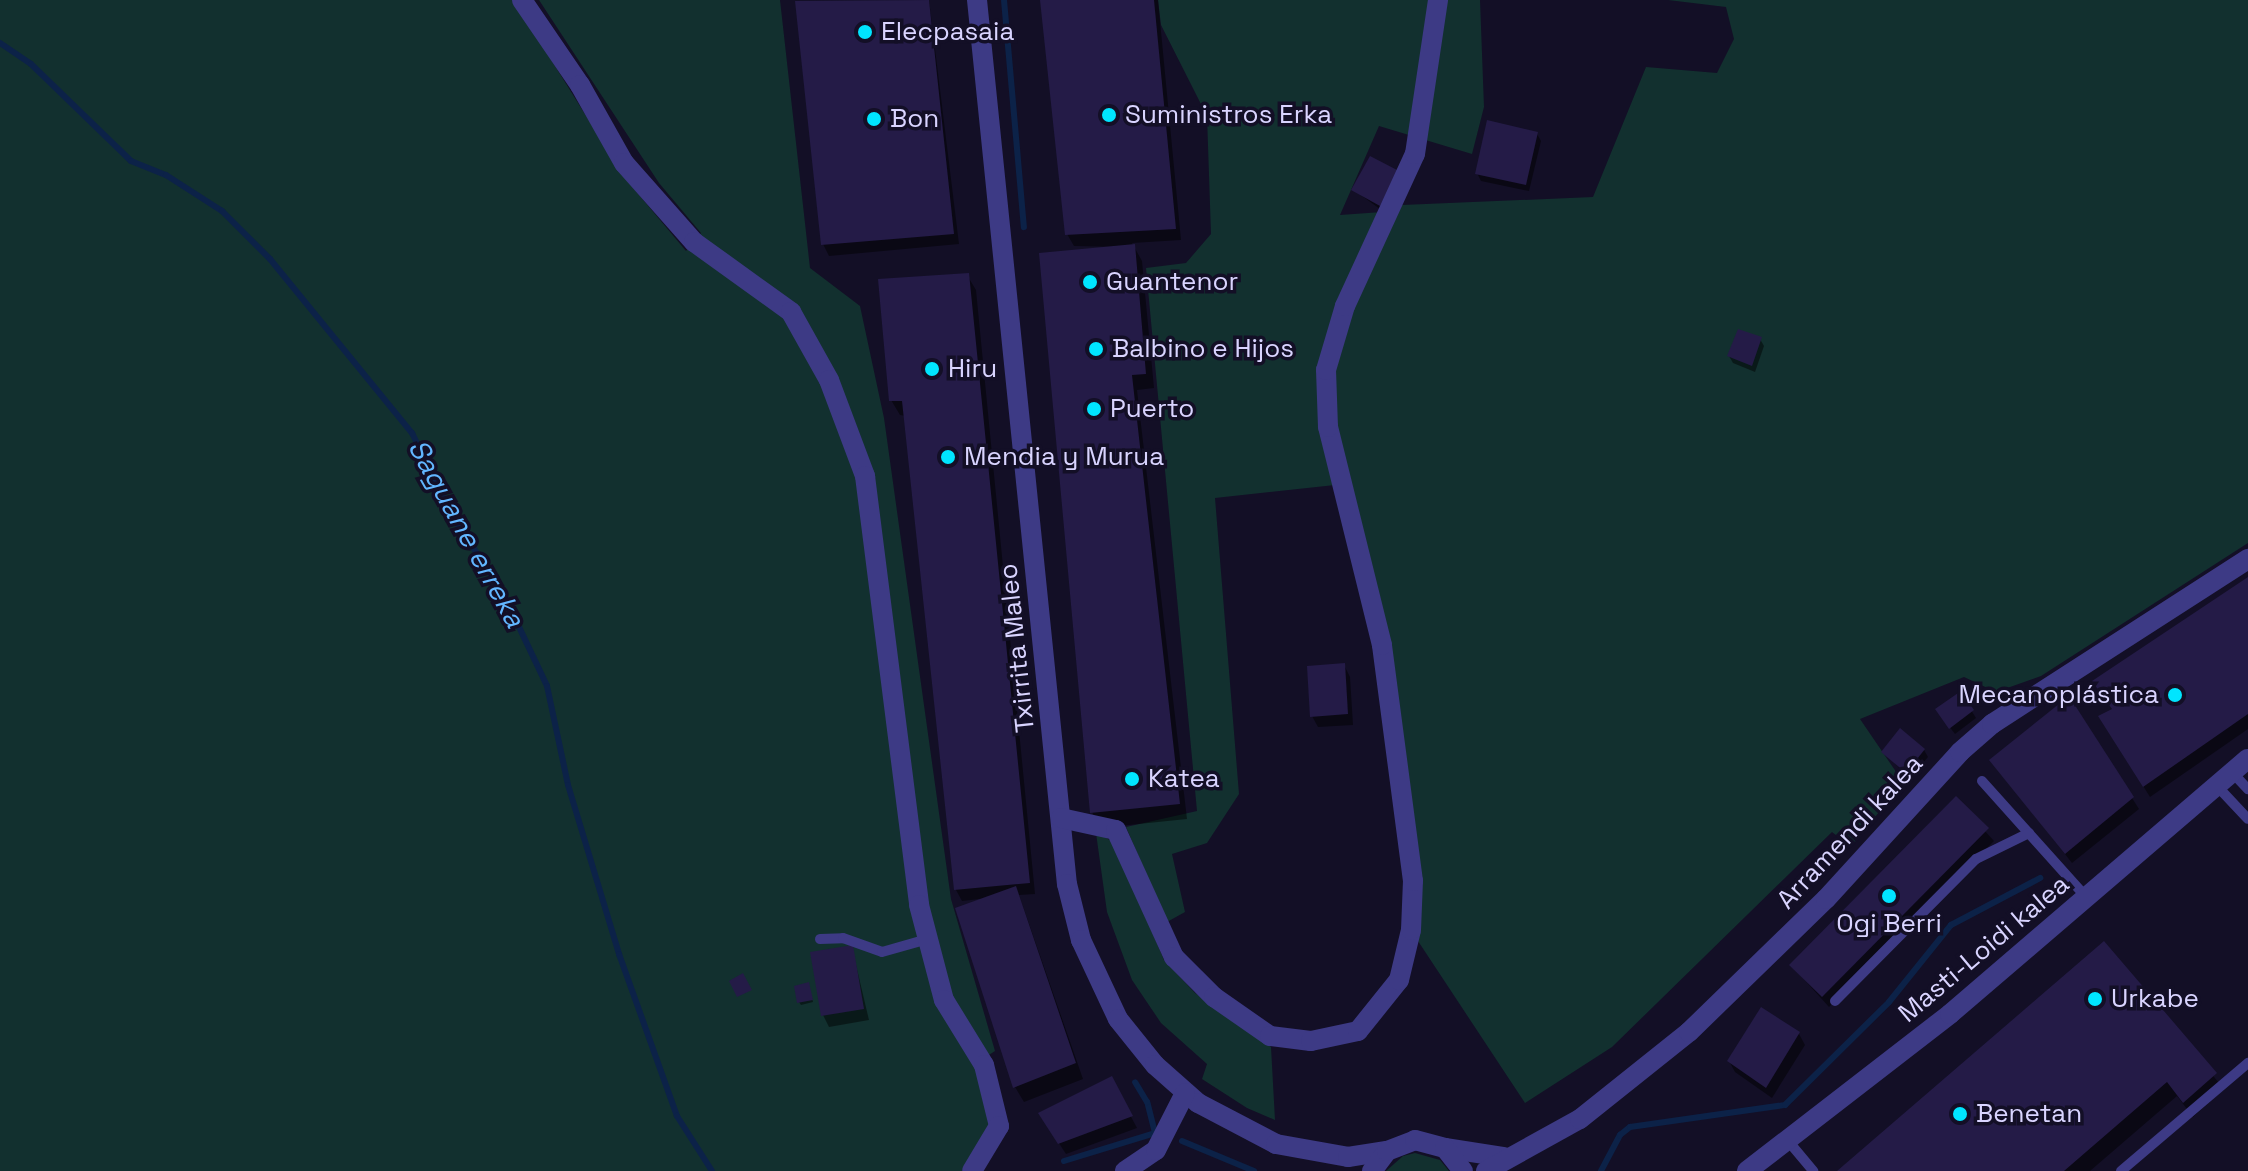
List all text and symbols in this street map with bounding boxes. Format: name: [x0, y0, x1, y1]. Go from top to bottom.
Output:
place label: Elecpasaia: [881, 16, 1014, 48]
marker: Elecpasaia: [856, 23, 874, 41]
place label: Suministros Erka: [1125, 99, 1332, 131]
place label: Bon: [890, 103, 939, 135]
marker: Suministros Erka: [1100, 106, 1118, 124]
marker: Bon: [865, 110, 883, 128]
place label: Guantenor: [1106, 266, 1238, 298]
marker: Guantenor: [1081, 273, 1099, 291]
place label: Balbino e Hijos: [1112, 333, 1294, 365]
marker: Balbino e Hijos: [1087, 340, 1105, 358]
place label: Hiru: [948, 353, 997, 385]
marker: Hiru: [923, 360, 941, 378]
place label: Puerto: [1110, 393, 1194, 425]
marker: Puerto: [1085, 400, 1103, 418]
water label: Saguane erreka: [401, 433, 533, 633]
place label: Mendia y Murua: [964, 441, 1164, 473]
marker: Mendia y Murua: [939, 448, 957, 466]
street label: Txirrita Maleo: [993, 562, 1041, 734]
place label: Mecanoplástica: [1958, 679, 2159, 711]
marker: Mecanoplástica: [2166, 686, 2184, 704]
street label: Arramendi kalea: [1771, 748, 1929, 916]
place label: Katea: [1148, 763, 1220, 795]
marker: Katea: [1123, 770, 1141, 788]
street label: Masti-Loidi kalea: [1893, 869, 2075, 1029]
marker: Ogi Berri: [1880, 887, 1898, 905]
place label: Ogi Berri: [1836, 908, 1942, 940]
place label: Urkabe: [2111, 983, 2199, 1015]
marker: Urkabe: [2086, 990, 2104, 1008]
place label: Benetan: [1976, 1098, 2082, 1130]
marker: Benetan: [1951, 1105, 1969, 1123]

